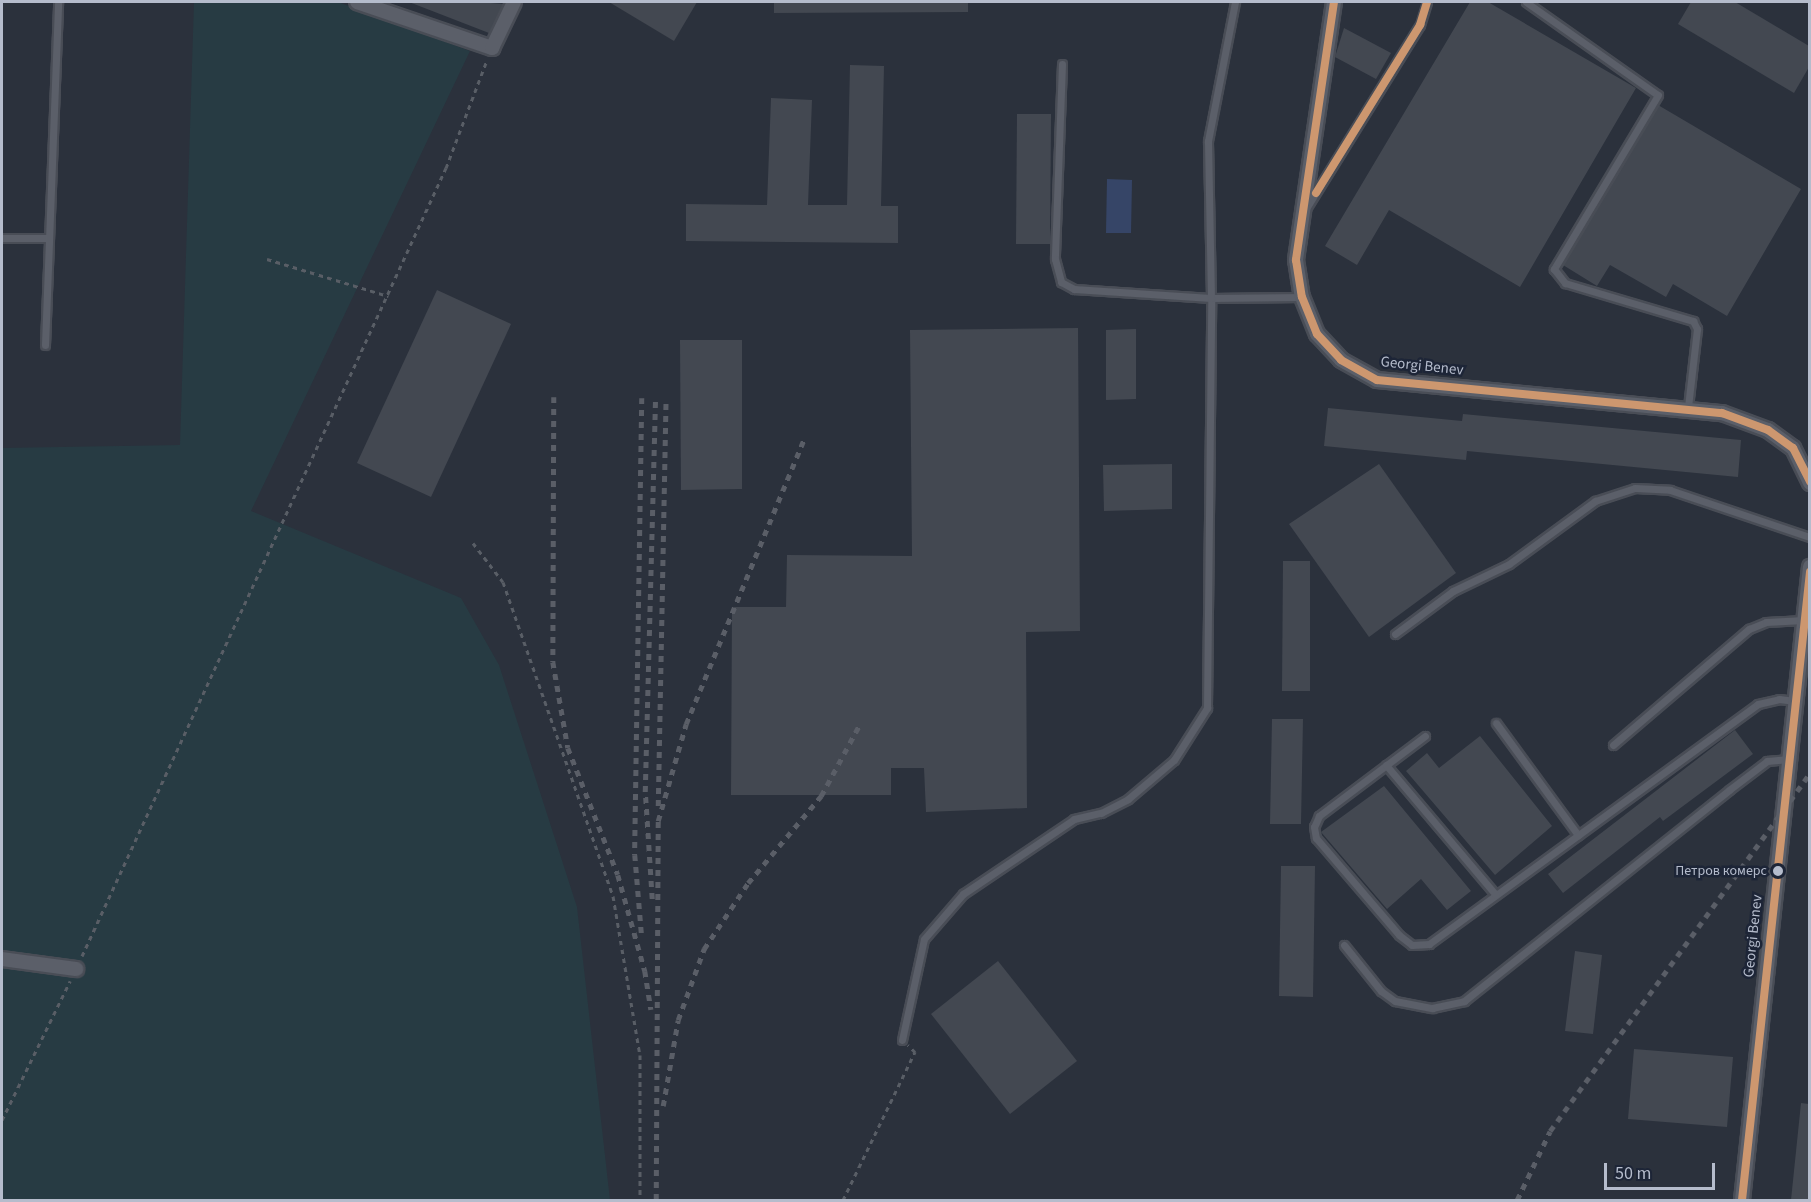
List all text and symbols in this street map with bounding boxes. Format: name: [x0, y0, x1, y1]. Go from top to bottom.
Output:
street label: Georgi Benev: [1380, 353, 1464, 379]
place label: Петров комерс: [1675, 863, 1767, 879]
marker: Петров комерс: [1772, 865, 1784, 877]
street label: Georgi Benev: [1740, 894, 1766, 978]
scale bar: [1607, 1151, 1718, 1189]
text: 50 m: [1615, 1161, 1651, 1186]

